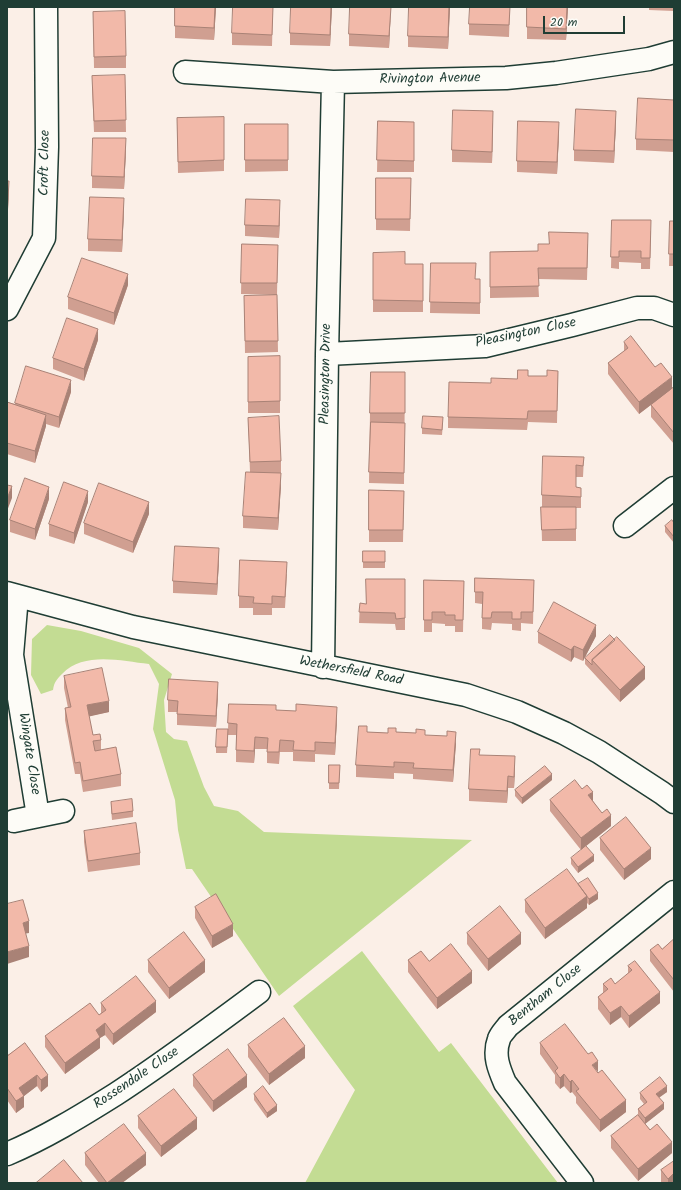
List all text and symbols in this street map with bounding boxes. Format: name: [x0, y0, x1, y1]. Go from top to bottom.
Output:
scale bar: [545, 8, 627, 34]
text: 20 m: [550, 13, 577, 32]
street label: Rivington Avenue: [379, 71, 481, 89]
street label: Croft Close: [37, 130, 55, 196]
street label: Pleasington Close: [474, 315, 578, 353]
street label: Pleasington Drive: [318, 323, 336, 425]
street label: Wethersfield Road: [298, 654, 404, 690]
street label: Wingate Close: [13, 712, 43, 796]
street label: Bentham Close: [506, 961, 586, 1031]
street label: Rossendale Close: [91, 1044, 183, 1114]

